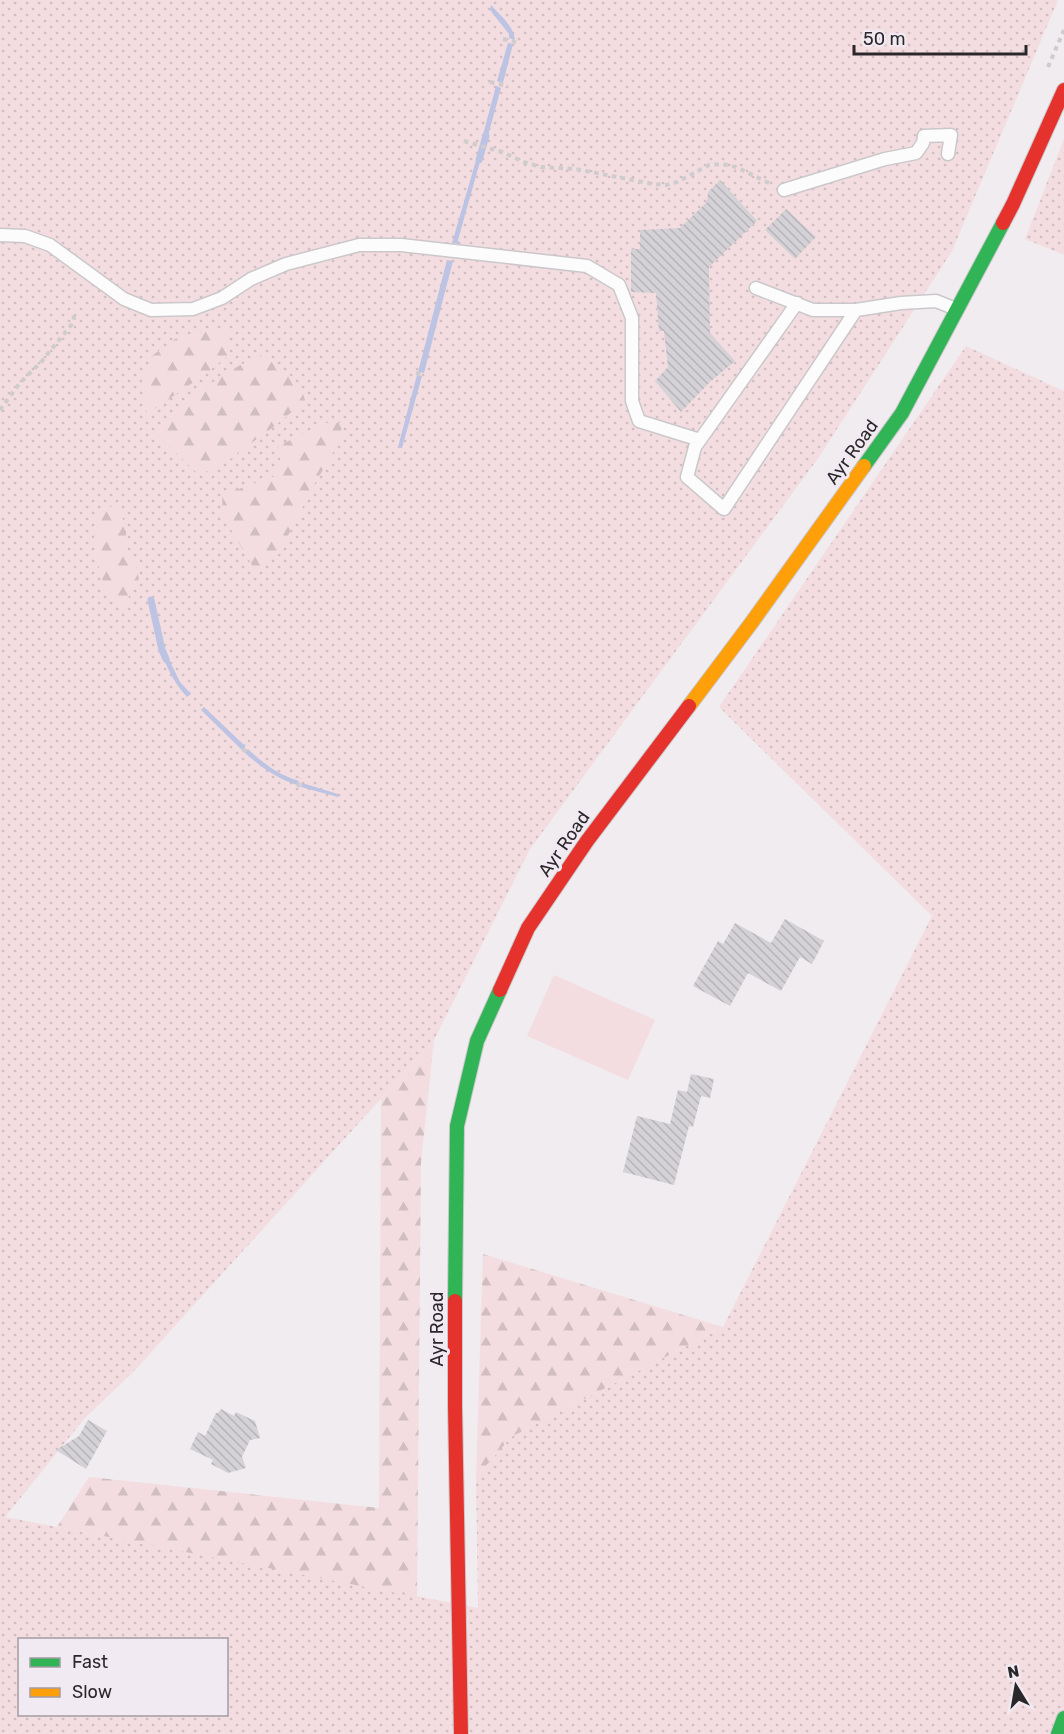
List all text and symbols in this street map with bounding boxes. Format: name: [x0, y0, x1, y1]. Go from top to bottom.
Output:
scale bar: [854, 18, 1026, 56]
text: 50 m: [863, 28, 906, 50]
street label: Ayr Road: [821, 415, 883, 489]
street label: Ayr Road: [534, 807, 594, 881]
street label: Ayr Road: [426, 1292, 448, 1366]
legend: [18, 1638, 228, 1716]
text: Fast: [72, 1651, 108, 1673]
north arrow: [986, 1656, 1046, 1716]
text: N: [1006, 1661, 1021, 1682]
text: Slow: [72, 1681, 112, 1703]

